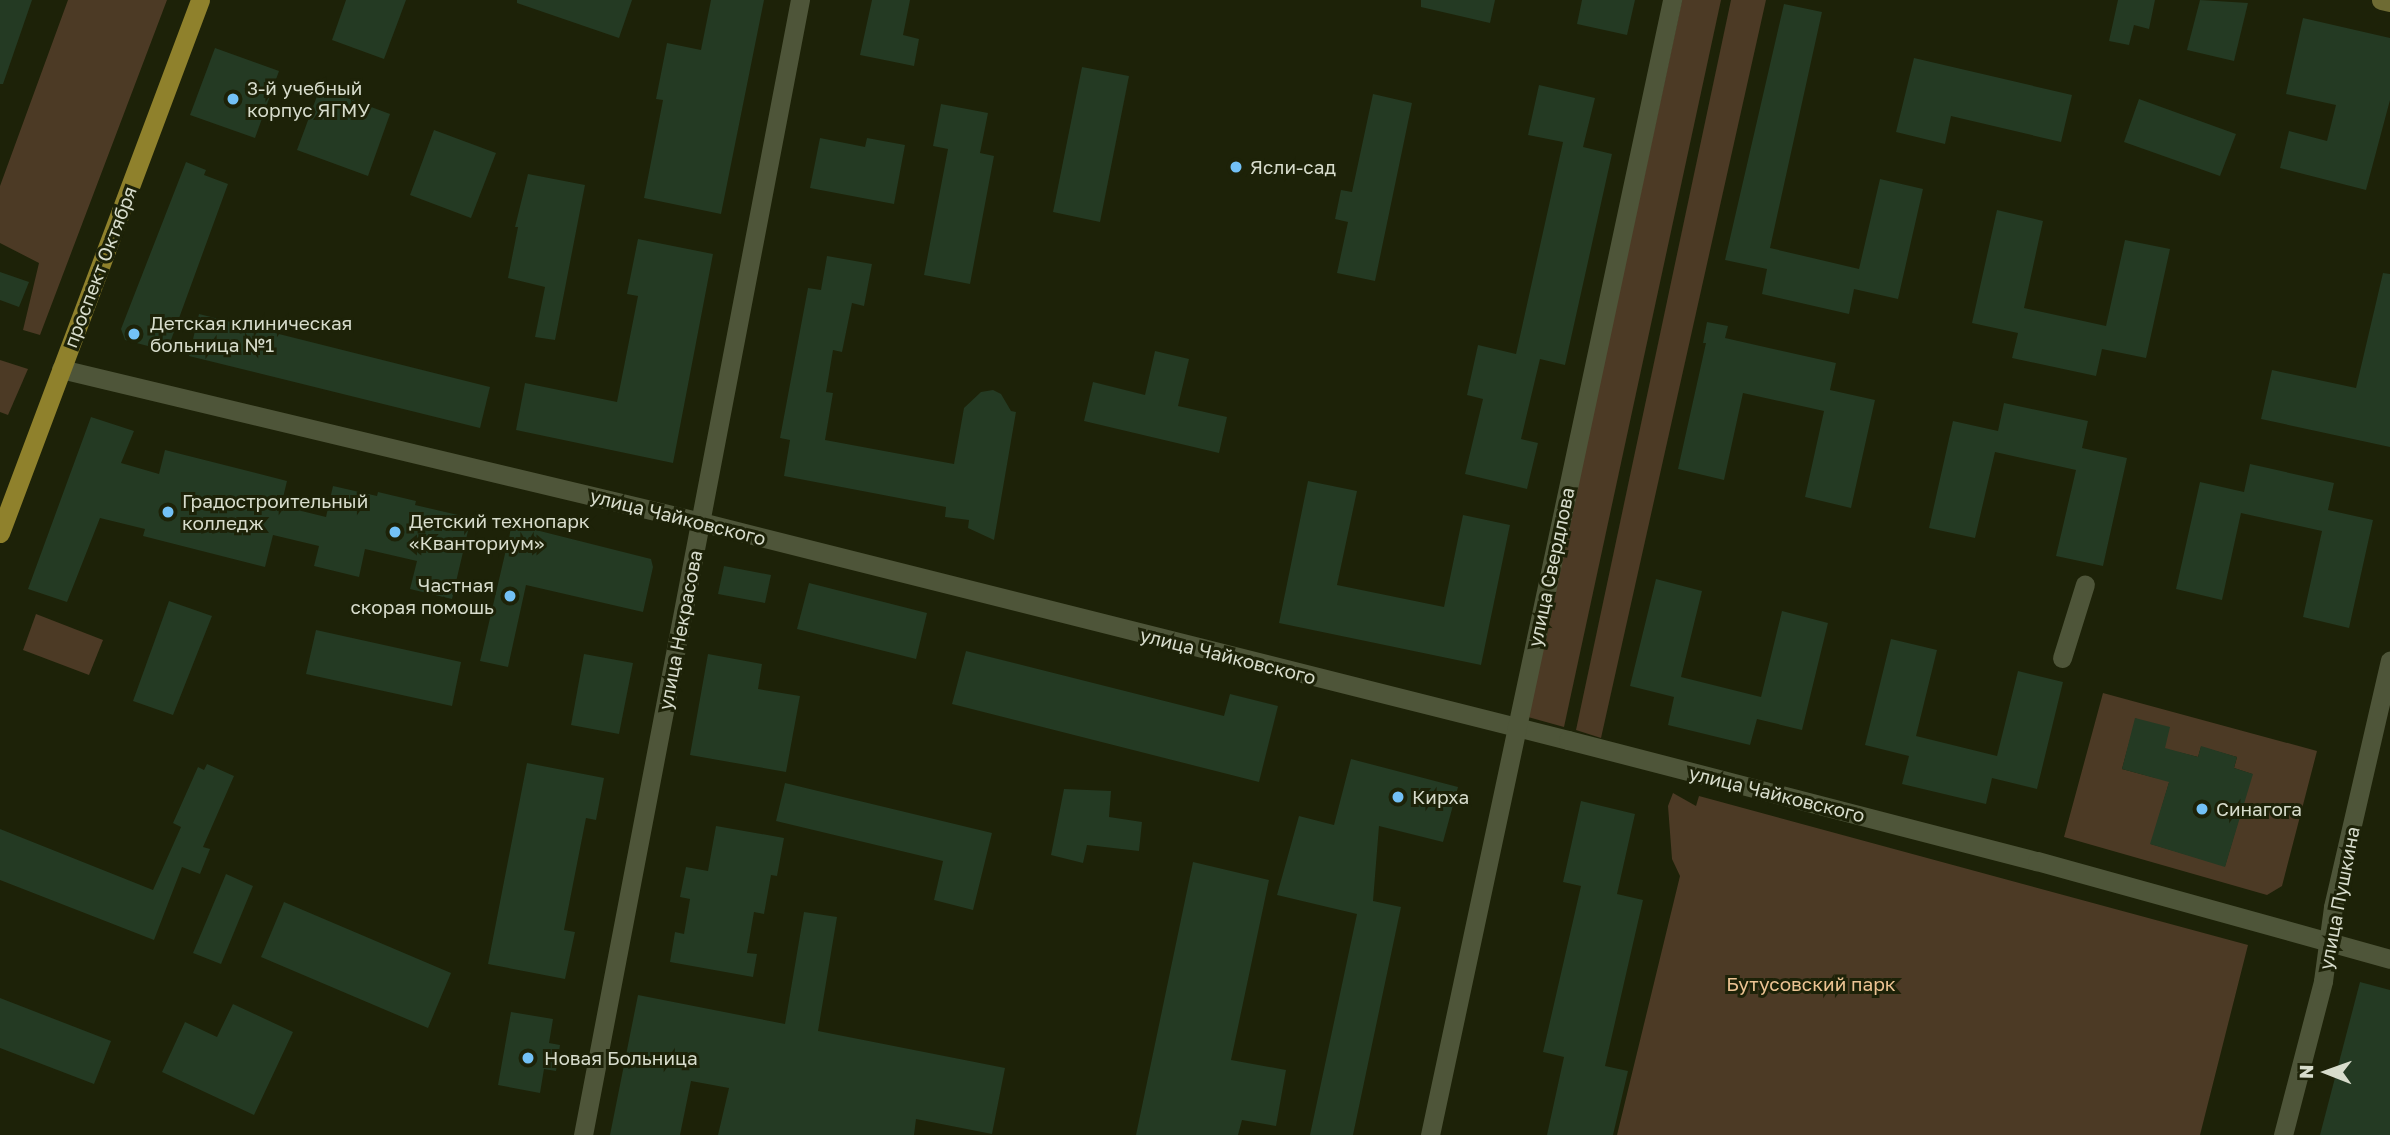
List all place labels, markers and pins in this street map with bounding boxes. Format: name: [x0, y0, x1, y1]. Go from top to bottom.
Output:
place label: 3-й учебный корпус ЯГМУ: [247, 77, 370, 121]
marker: 3-й учебный корпус ЯГМУ: [225, 91, 241, 107]
place label: Ясли-сад: [1250, 156, 1336, 178]
marker: Ясли-сад: [1228, 159, 1244, 175]
place label: Детская клиническая больница №1: [150, 312, 352, 356]
marker: Детская клиническая больница №1: [124, 324, 144, 344]
place label: Градостроительный колледж: [182, 490, 368, 534]
marker: Градостроительный колледж: [160, 504, 176, 520]
place label: Детский технопарк «Кванториум»: [409, 510, 590, 554]
marker: Детский технопарк «Кванториум»: [387, 524, 403, 540]
place label: Частная скорая помошь: [350, 574, 494, 618]
marker: Частная скорая помошь: [500, 586, 520, 606]
place label: Кирха: [1412, 786, 1469, 808]
marker: Кирха: [1390, 789, 1406, 805]
place label: Синагога: [2216, 798, 2302, 820]
marker: Синагога: [2194, 801, 2210, 817]
place label: Новая Больница: [544, 1047, 698, 1069]
marker: Новая Больница: [518, 1048, 538, 1068]

